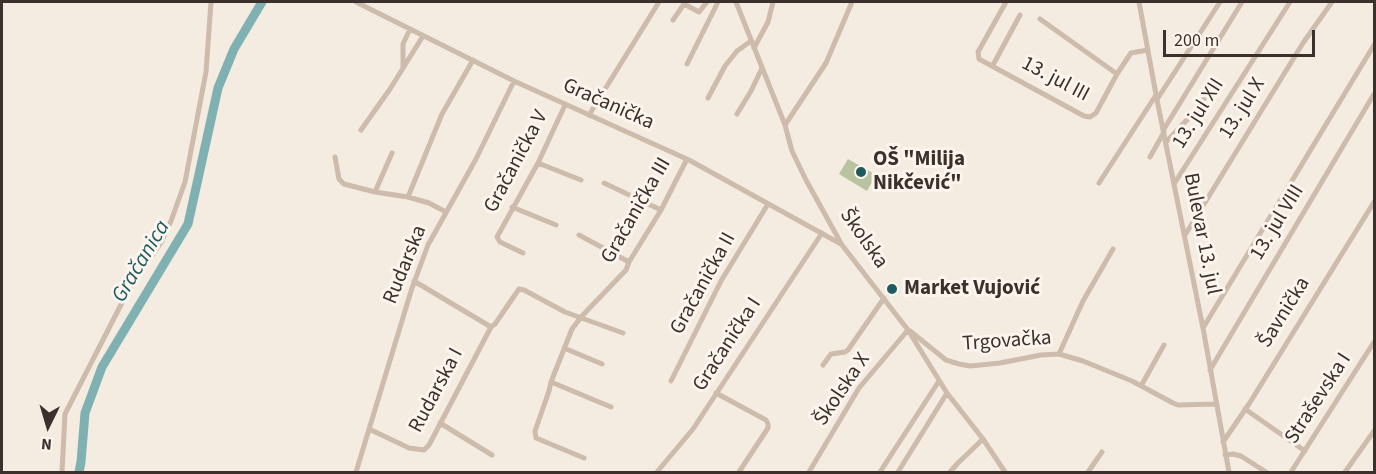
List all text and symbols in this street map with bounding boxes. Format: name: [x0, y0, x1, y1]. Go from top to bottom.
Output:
scale bar: [1166, 18, 1318, 56]
text: 200 m: [1174, 28, 1219, 53]
street label: 13. jul III: [1017, 52, 1093, 108]
street label: Gračanička: [558, 74, 658, 136]
street label: 13. jul XII: [1168, 74, 1230, 154]
street label: 13. jul X: [1214, 74, 1272, 144]
street label: Gračanička V: [480, 107, 554, 217]
place label: OŠ "Milija Nikčević": [873, 147, 965, 197]
street label: Gračanička III: [597, 154, 677, 268]
marker: OŠ "Milija Nikčević": [854, 165, 868, 179]
street label: Bulevar 13. jul: [1177, 171, 1225, 297]
street label: 13. jul VIII: [1246, 181, 1310, 265]
street label: Školska: [833, 204, 893, 274]
water label: Gračanica: [107, 216, 177, 308]
street label: Rudarska: [379, 222, 433, 308]
street label: Gračanička II: [666, 229, 742, 339]
street label: Šavnička: [1253, 273, 1317, 353]
place label: Market Vujović: [904, 276, 1040, 302]
marker: Market Vujović: [885, 282, 899, 296]
street label: Gračanička I: [688, 293, 768, 397]
street label: Trgovačka: [962, 326, 1052, 358]
street label: Rudarska I: [404, 344, 470, 438]
street label: Školska X: [809, 349, 877, 431]
street label: Straševska I: [1280, 349, 1358, 449]
north arrow: [18, 396, 78, 456]
text: N: [40, 433, 53, 455]

